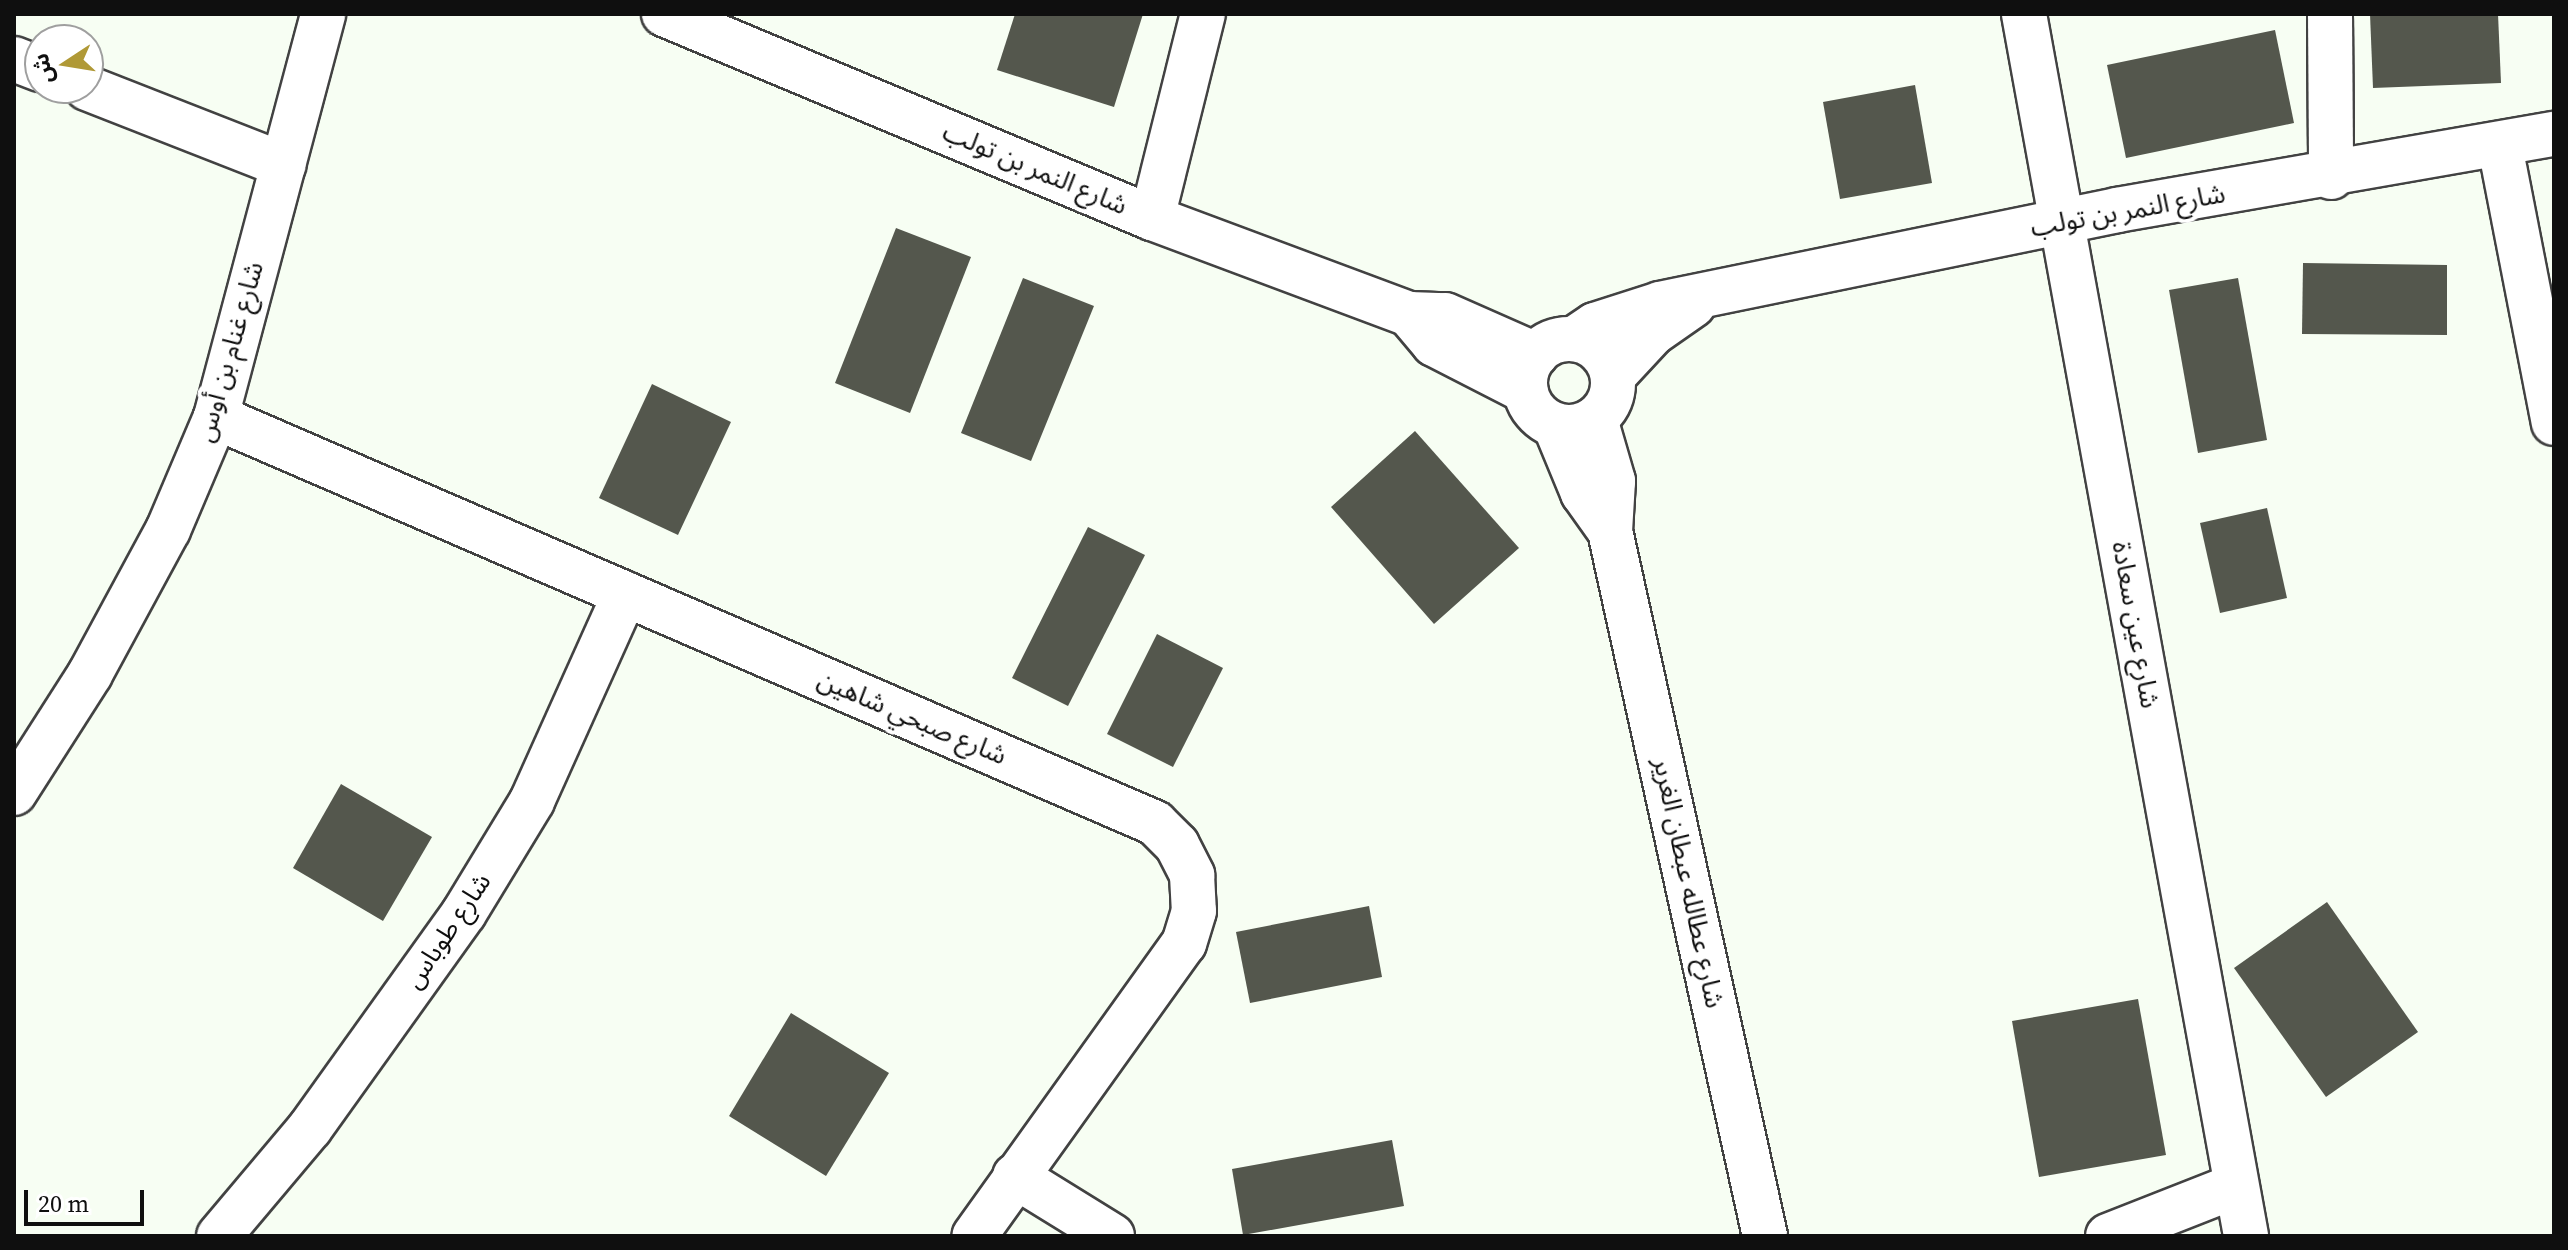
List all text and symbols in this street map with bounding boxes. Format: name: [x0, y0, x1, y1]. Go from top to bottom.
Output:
north arrow: [24, 24, 104, 104]
text: ش: [25, 51, 60, 86]
street label: شارع النمر بن تولب: [938, 116, 1132, 222]
street label: شارع النمر بن تولب: [2028, 179, 2228, 243]
street label: شارع غنام بن أوس: [189, 258, 271, 446]
street label: شارع عين سعادة: [2105, 539, 2165, 711]
street label: شارع صبحي شاهين: [813, 664, 1011, 772]
street label: شارع عطالله عبطان الغرير: [1646, 755, 1730, 1011]
street label: شارع طوباس: [398, 867, 498, 995]
scale bar: [28, 1174, 148, 1224]
text: 20 m: [38, 1187, 89, 1220]

